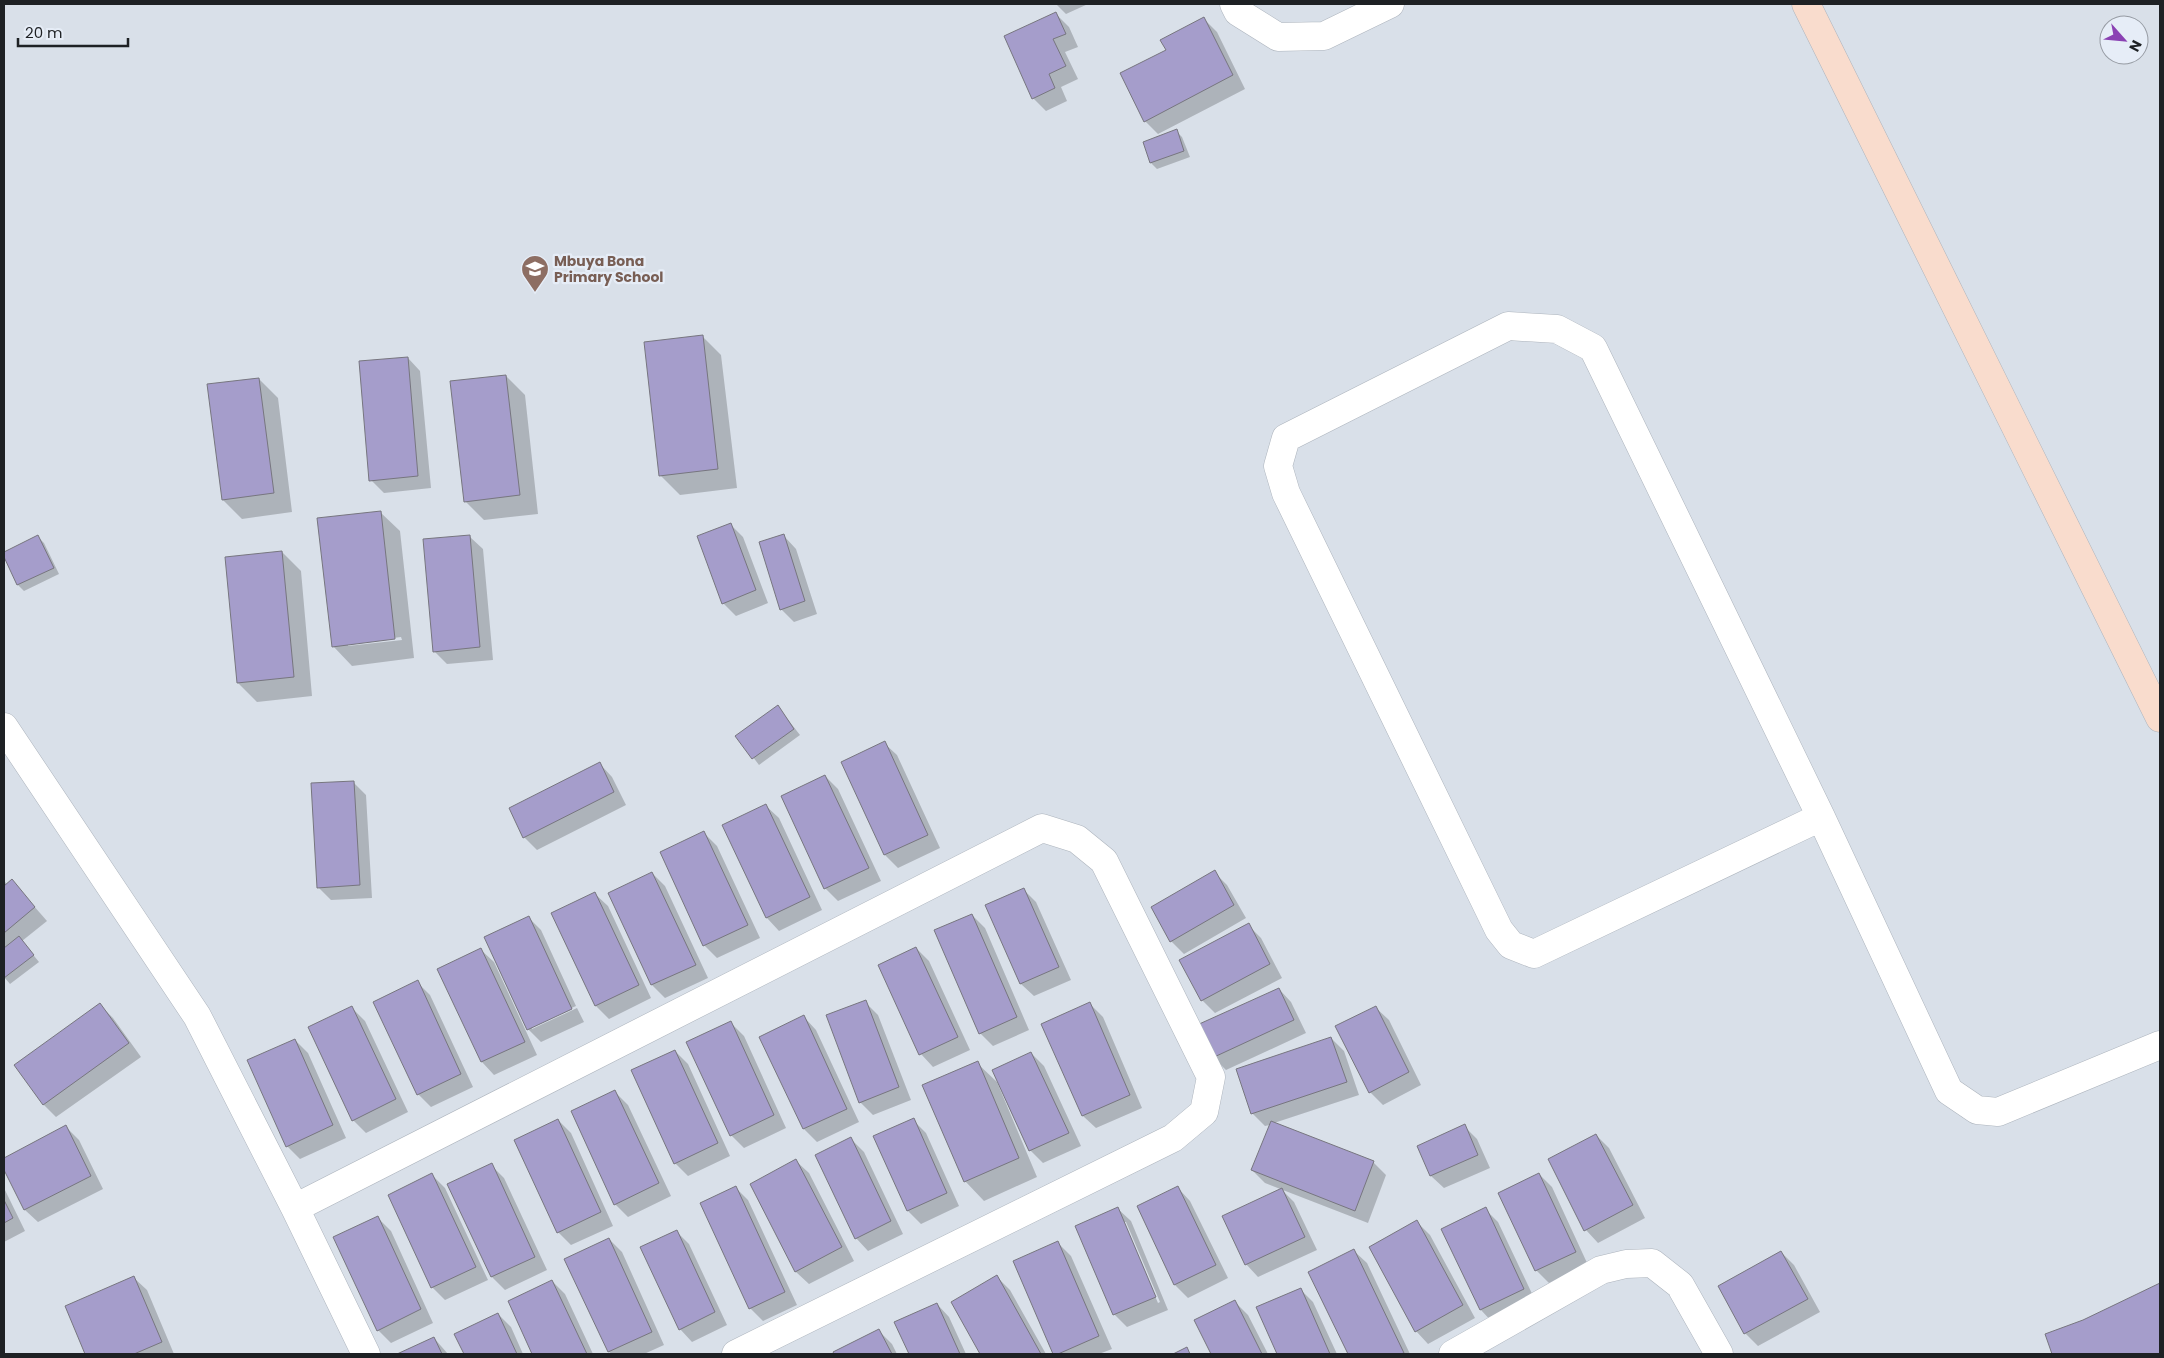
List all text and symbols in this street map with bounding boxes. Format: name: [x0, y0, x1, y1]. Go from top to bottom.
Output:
scale bar: [18, 15, 128, 47]
north arrow: [2099, 15, 2149, 65]
text: 20 m: [25, 22, 63, 43]
text: N: [2124, 37, 2147, 55]
place label: Mbuya Bona Primary School: [554, 251, 663, 287]
school or university icon: Mbuya Bona Primary School: [520, 254, 550, 293]

